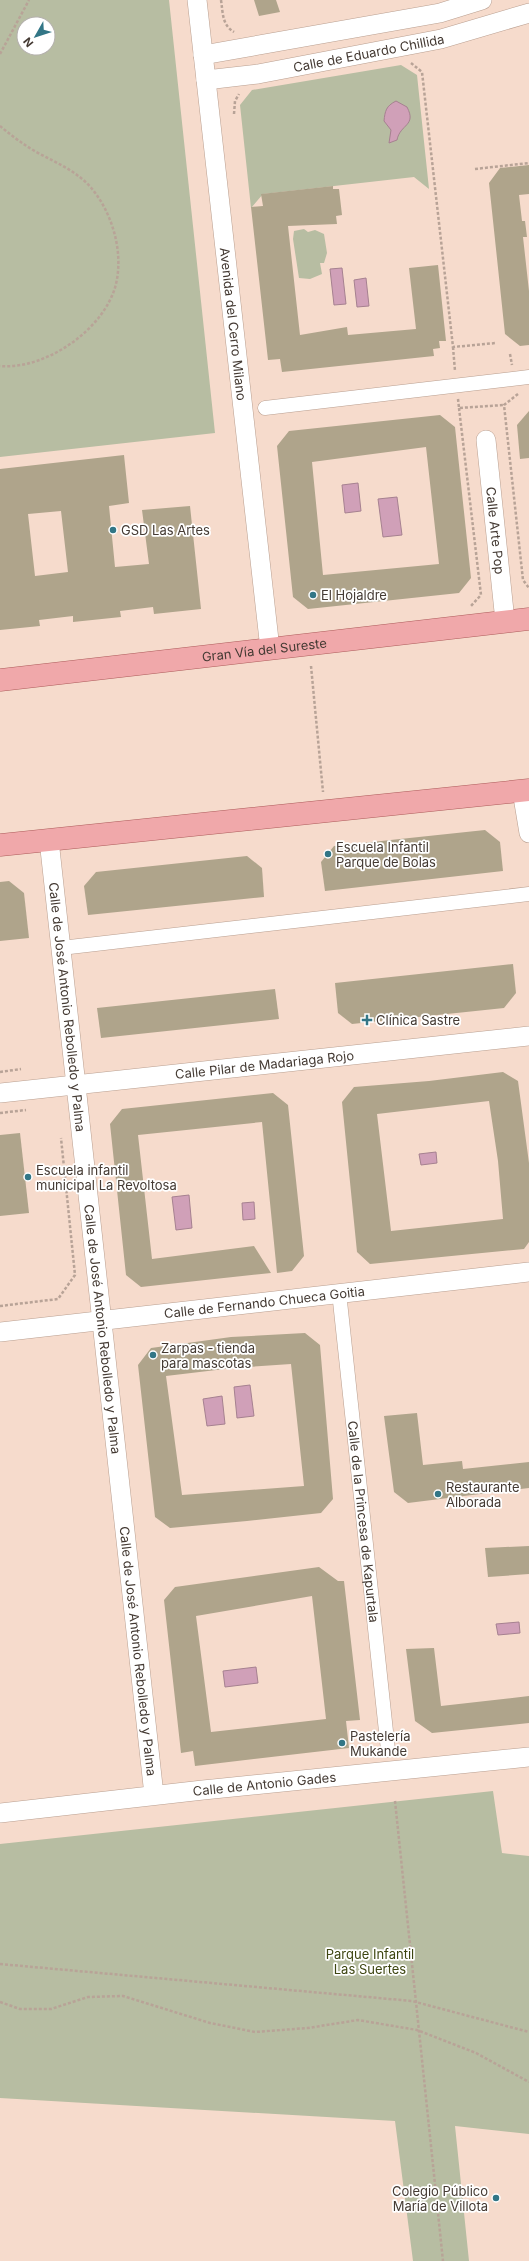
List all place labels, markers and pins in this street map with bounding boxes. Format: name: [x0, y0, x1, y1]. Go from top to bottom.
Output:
place label: GSD Las Artes: [121, 522, 210, 538]
marker: GSD Las Artes: [108, 525, 118, 535]
place label: El Hojaldre: [321, 587, 387, 603]
marker: El Hojaldre: [308, 590, 318, 600]
place label: Escuela Infantil Parque de Bolas: [336, 839, 436, 870]
marker: Escuela Infantil Parque de Bolas: [323, 849, 333, 859]
place label: Clínica Sastre: [376, 1012, 460, 1028]
marker: Clínica Sastre: [361, 1014, 373, 1026]
place label: Escuela infantil municipal La Revoltosa: [36, 1162, 177, 1193]
marker: Escuela infantil municipal La Revoltosa: [23, 1172, 33, 1182]
place label: Zarpas - tienda para mascotas: [161, 1340, 255, 1371]
marker: Zarpas - tienda para mascotas: [148, 1350, 158, 1360]
place label: Restaurante Alborada: [446, 1479, 520, 1510]
marker: Restaurante Alborada: [433, 1489, 443, 1499]
place label: Pastelería Mukande: [350, 1728, 410, 1759]
marker: Pastelería Mukande: [337, 1738, 347, 1748]
place label: Colegio Público María de Villota: [392, 2183, 488, 2214]
marker: Colegio Público María de Villota: [491, 2193, 501, 2203]

